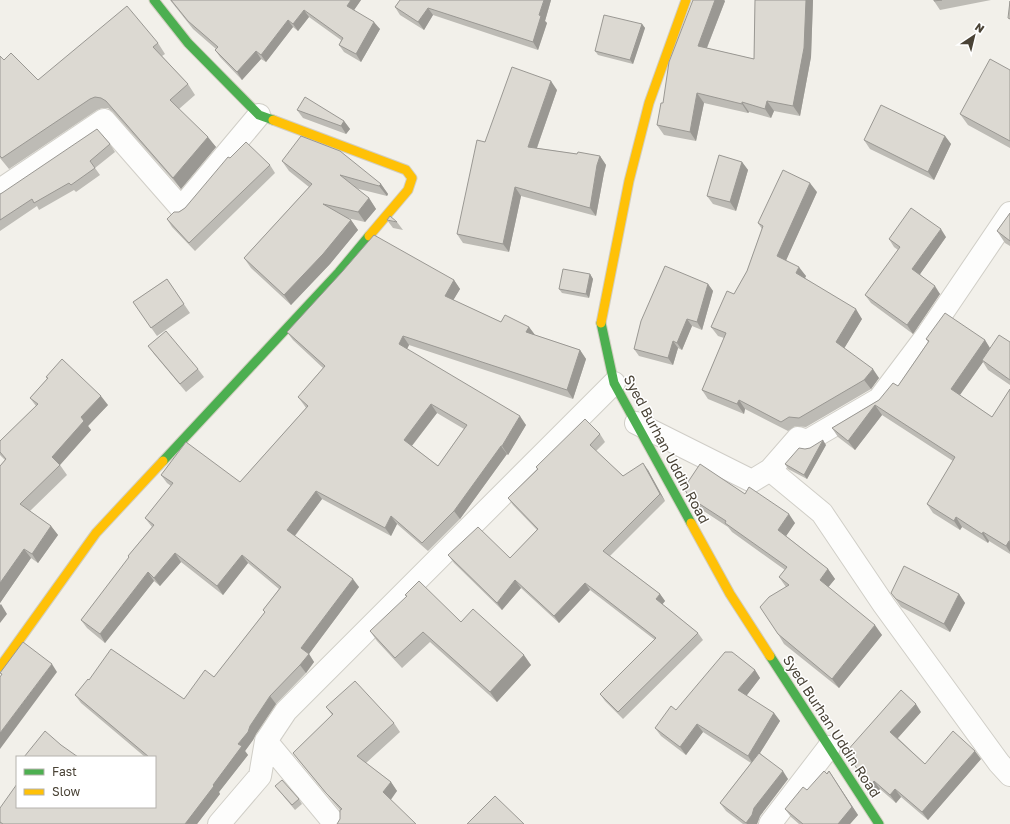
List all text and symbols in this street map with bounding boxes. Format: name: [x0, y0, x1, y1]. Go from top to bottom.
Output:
north arrow: [954, 16, 994, 56]
text: N: [973, 20, 987, 35]
street label: Syed Burhan Uddin Road: [620, 372, 714, 526]
street label: Syed Burhan Uddin Road: [780, 652, 884, 800]
legend: [16, 756, 156, 808]
text: Fast: [52, 764, 77, 779]
text: Slow: [52, 784, 80, 799]

